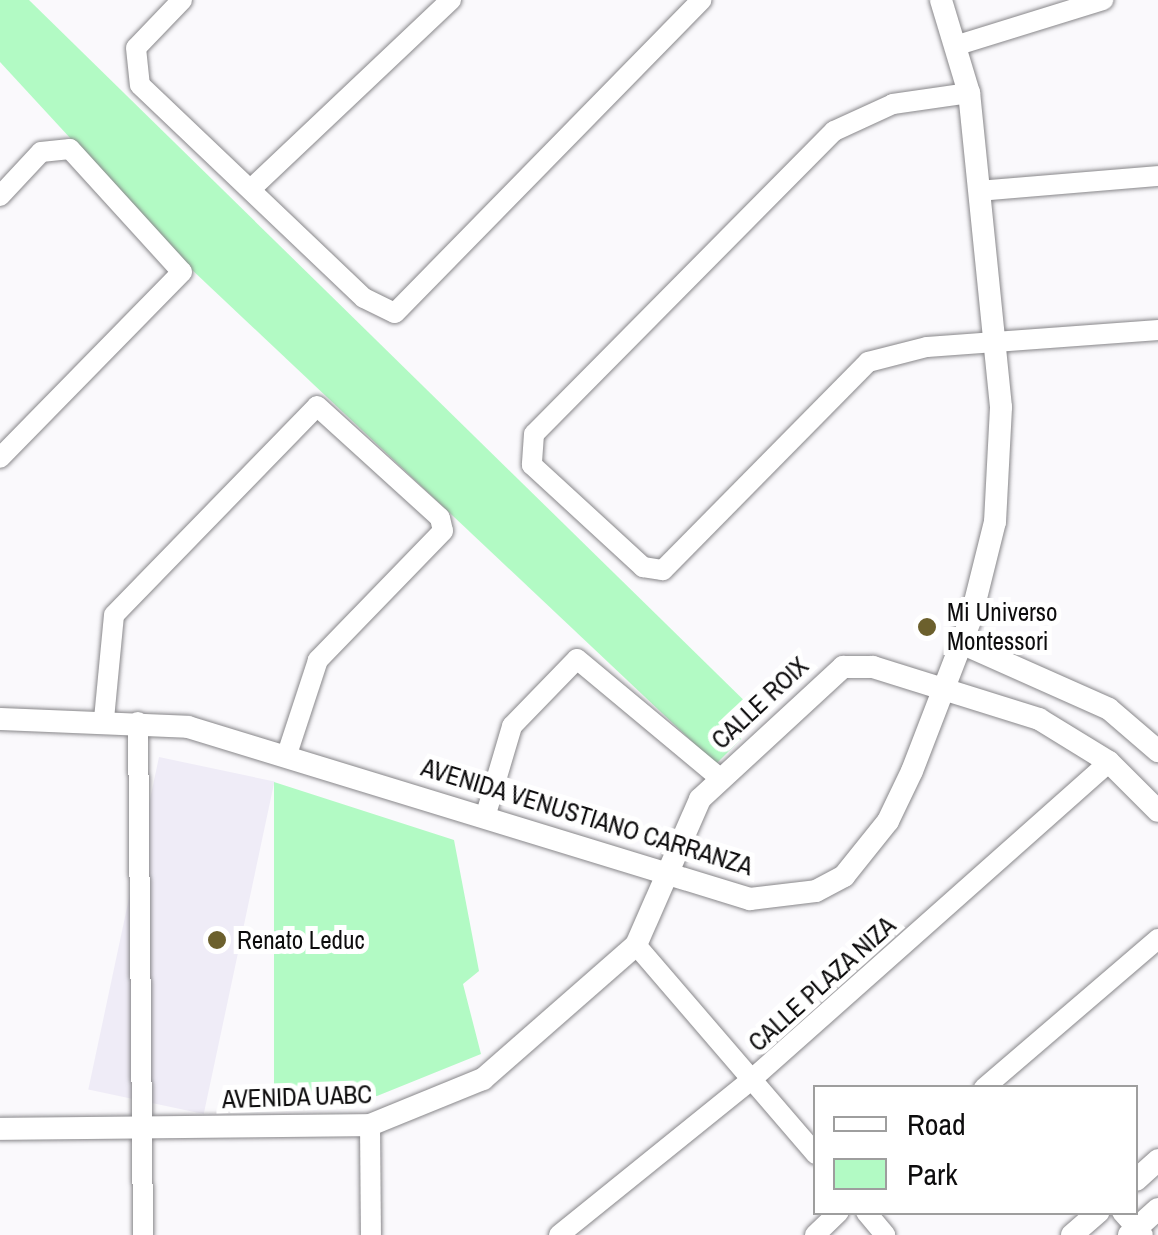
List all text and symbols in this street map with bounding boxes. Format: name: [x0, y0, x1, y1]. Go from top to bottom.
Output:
place label: Mi Universo Montessori: [947, 598, 1057, 657]
marker: Mi Universo Montessori: [916, 616, 938, 638]
street label: CALLE ROIX: [706, 651, 814, 755]
street label: AVENIDA VENUSTIANO CARRANZA: [417, 752, 757, 882]
street label: CALLE PLAZA NIZA: [742, 910, 902, 1058]
place label: Renato Leduc: [237, 925, 365, 955]
marker: Renato Leduc: [206, 929, 228, 951]
street label: AVENIDA UABC: [221, 1079, 373, 1115]
legend: [813, 1085, 1138, 1215]
text: Road: [907, 1104, 966, 1144]
text: Park: [907, 1154, 958, 1194]

